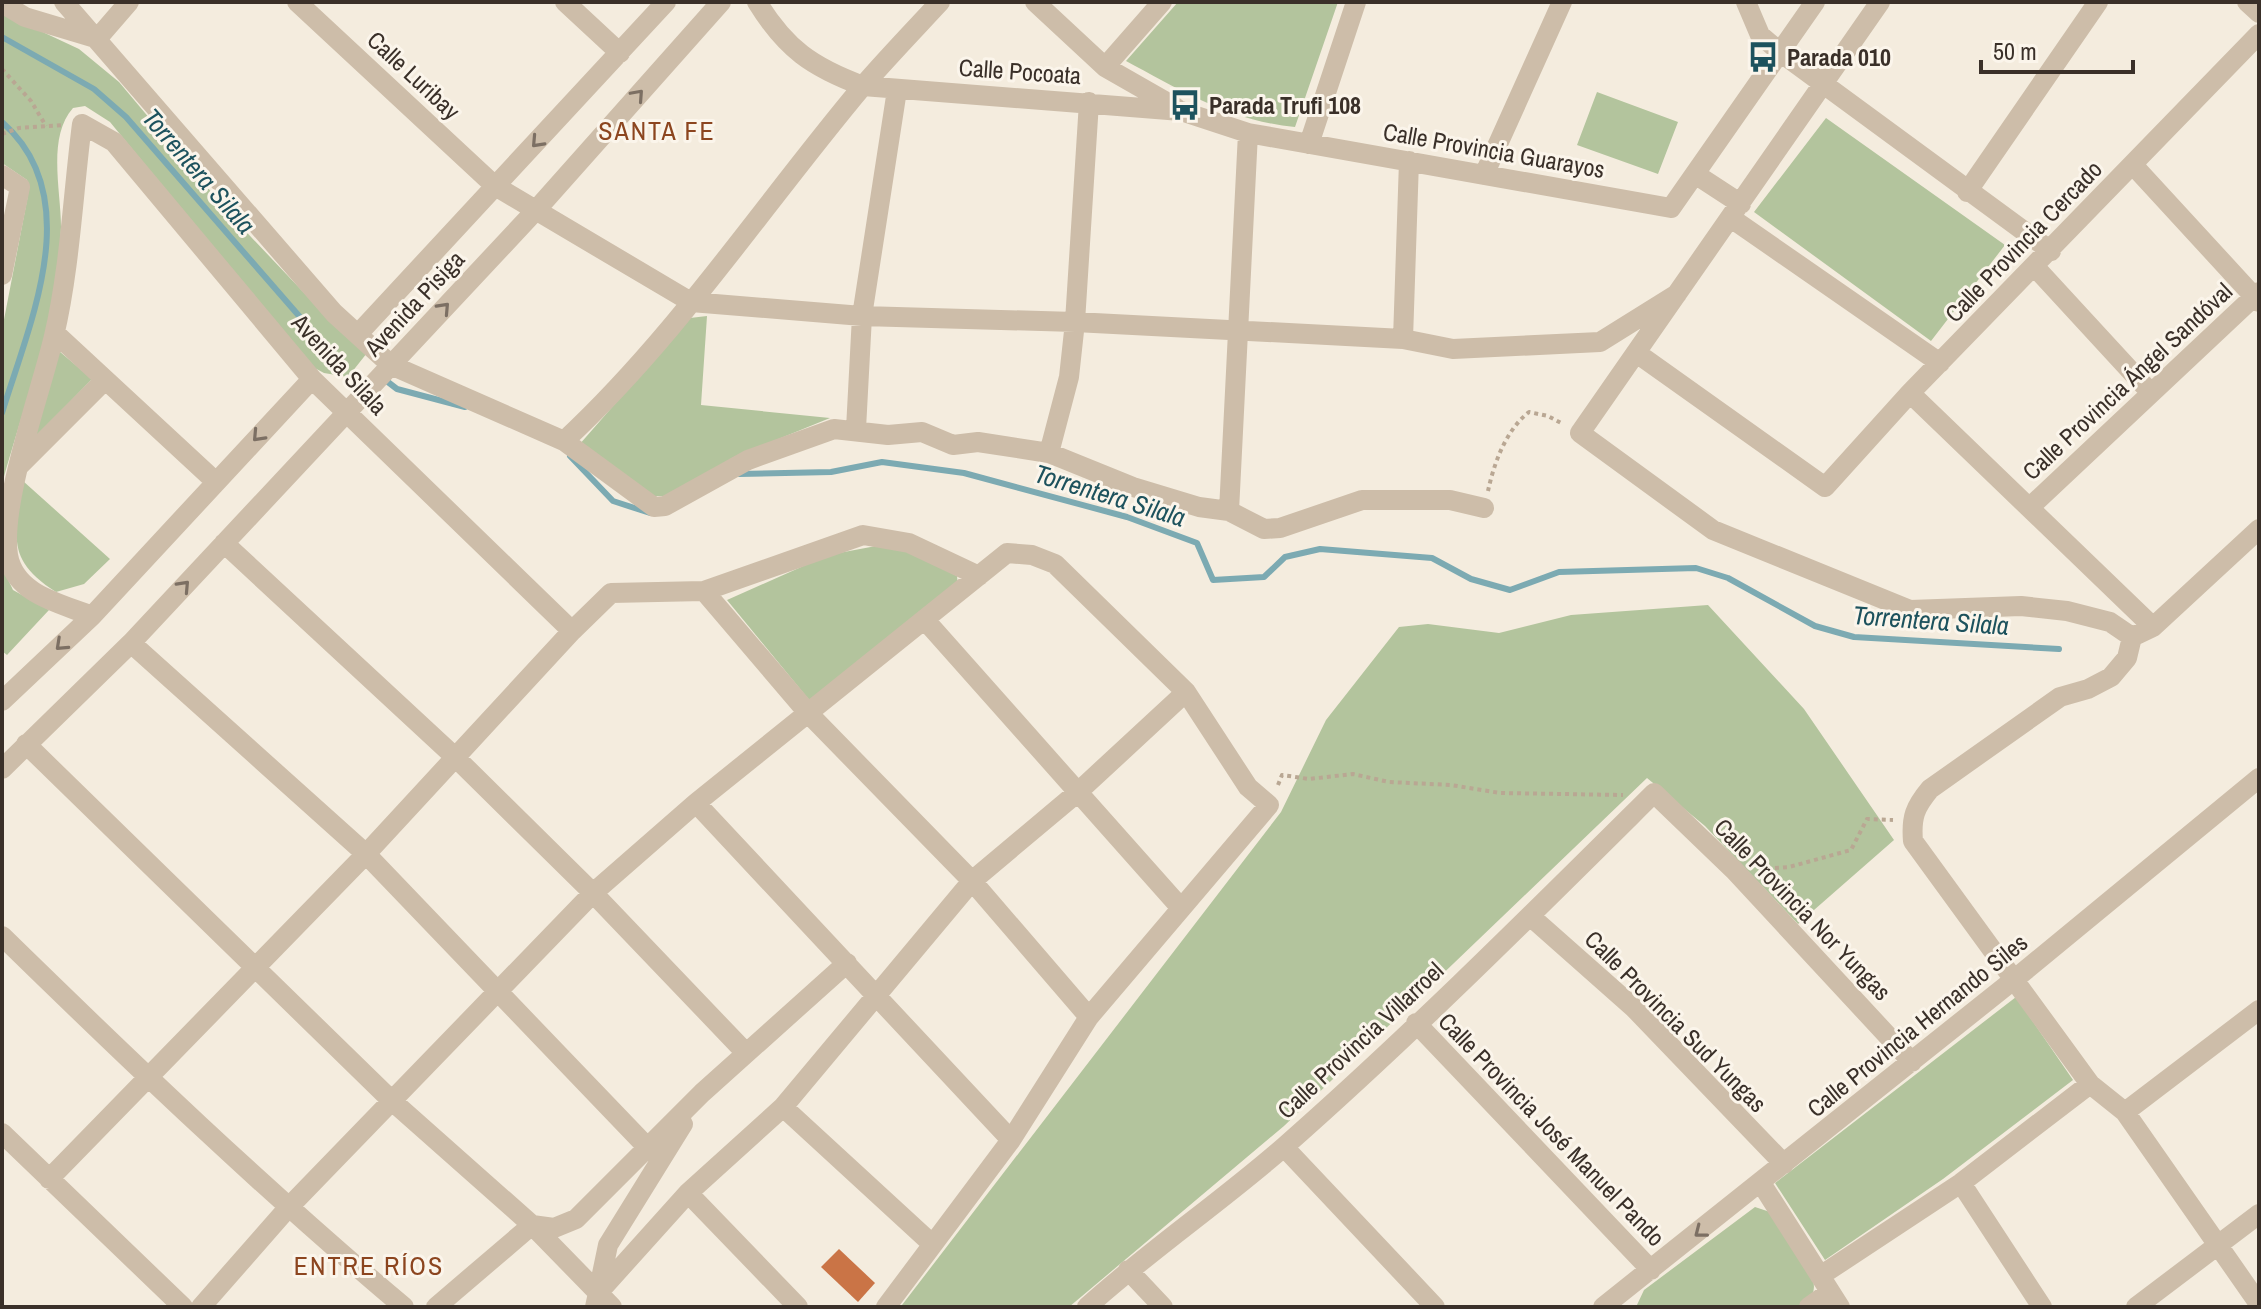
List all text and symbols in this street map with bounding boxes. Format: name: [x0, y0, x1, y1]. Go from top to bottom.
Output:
street label: Calle Luribay: [361, 24, 467, 126]
scale bar: [1981, 24, 2133, 74]
text: 50 m: [1993, 35, 2037, 67]
bus stop icon: Parada 010: [1746, 40, 1780, 74]
place label: Parada 010: [1787, 41, 1891, 73]
street label: Calle Pocoata: [958, 51, 1082, 91]
bus stop icon: Parada Trufi 108: [1168, 88, 1202, 122]
place label: Parada Trufi 108: [1209, 89, 1361, 121]
one-way arrow: [629, 90, 643, 105]
water label: Torrentera Silala: [135, 101, 263, 241]
district label: SANTA FE: [598, 113, 716, 148]
street label: Calle Provincia Guarayos: [1381, 115, 1607, 185]
one-way arrow: [532, 132, 546, 147]
street label: Calle Provincia Cercado: [1937, 153, 2109, 329]
street label: Avenida Pisiga: [356, 243, 471, 363]
street label: Calle Provincia Ángel Sandóval: [2015, 275, 2239, 487]
one-way arrow: [435, 303, 450, 317]
street label: Avenida Silala: [284, 306, 395, 421]
one-way arrow: [254, 426, 268, 441]
water label: Torrentera Silala: [1030, 455, 1190, 535]
one-way arrow: [174, 580, 188, 595]
water label: Torrentera Silala: [1852, 597, 2010, 643]
one-way arrow: [56, 636, 70, 651]
street label: Calle Provincia Nor Yungas: [1708, 811, 1898, 1007]
street label: Calle Provincia Sud Yungas: [1578, 923, 1774, 1119]
street label: Calle Provincia Hernando Siles: [1800, 926, 2034, 1124]
street label: Calle Provincia Villarroel: [1270, 955, 1450, 1125]
street label: Calle Provincia José Manuel Pando: [1432, 1005, 1672, 1253]
one-way arrow: [1694, 1222, 1709, 1236]
district label: ENTRE RÍOS: [294, 1248, 444, 1283]

